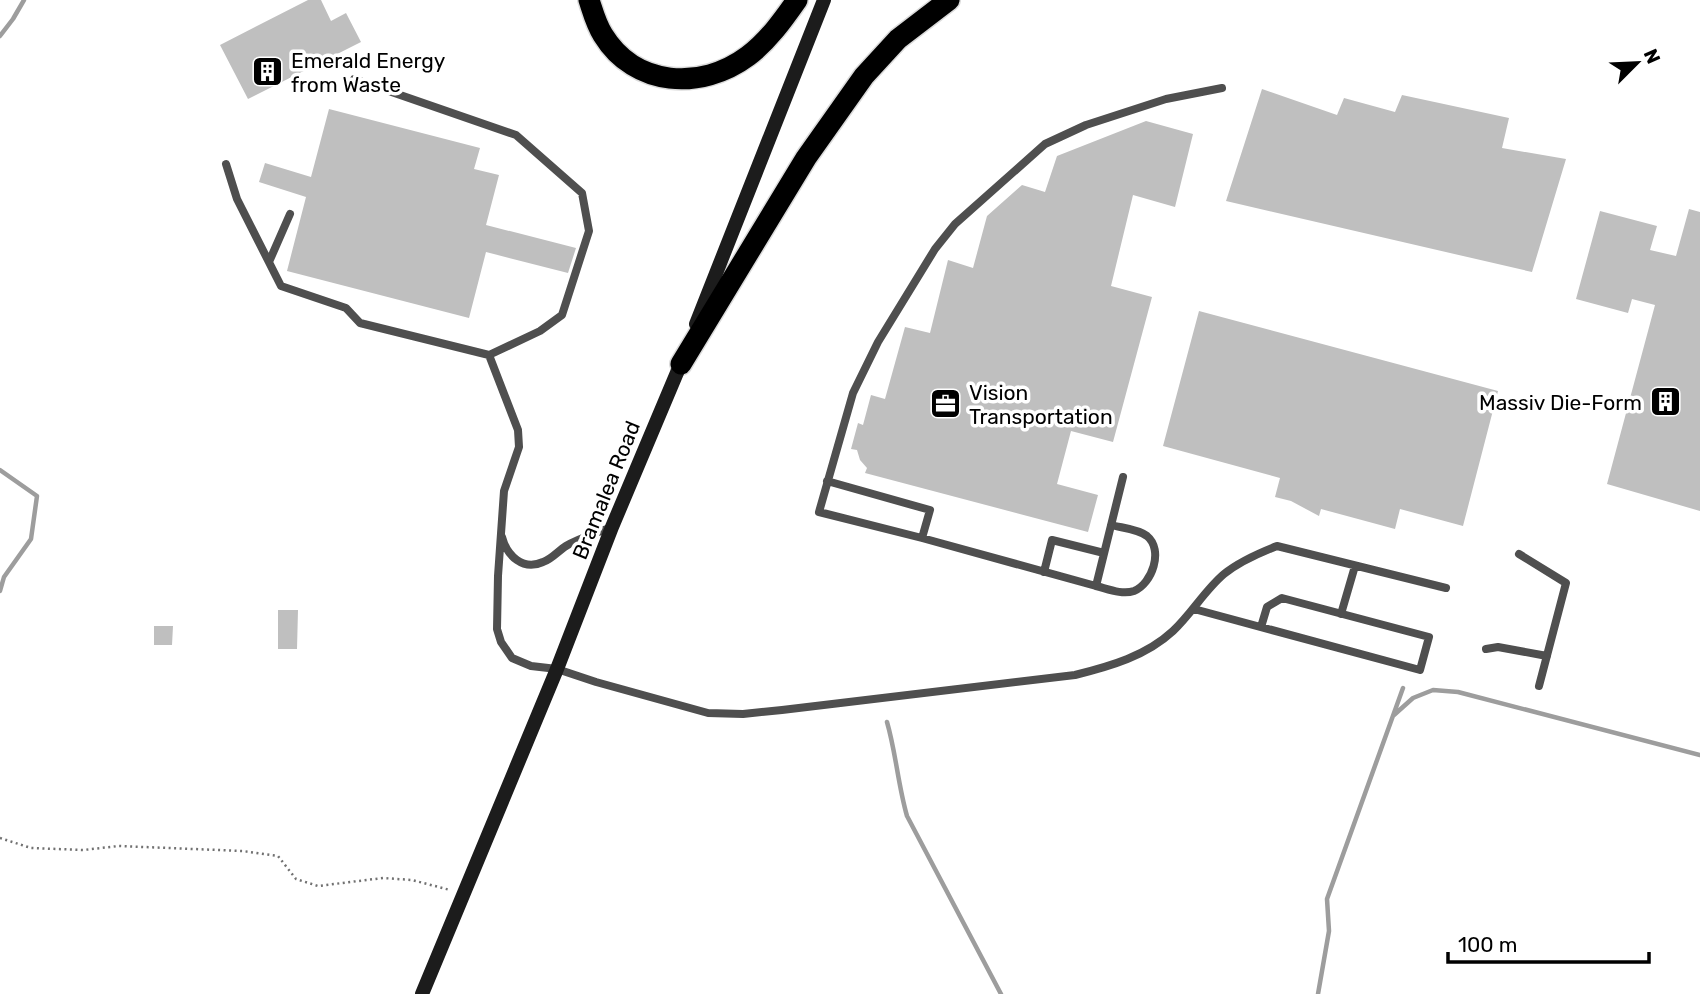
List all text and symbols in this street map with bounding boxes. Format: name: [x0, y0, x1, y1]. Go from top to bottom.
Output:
north arrow: [1602, 28, 1672, 98]
text: N: [1639, 45, 1665, 67]
place label: Emerald Energy from Waste: [291, 48, 446, 97]
building icon: Emerald Energy from Waste: [251, 55, 285, 89]
place label: Vision Transportation: [969, 380, 1113, 429]
building icon: Massiv Die-Form: [1648, 385, 1682, 419]
office icon: Vision Transportation: [929, 387, 963, 421]
place label: Massiv Die-Form: [1479, 390, 1642, 415]
street label: Bramalea Road: [567, 417, 645, 563]
scale bar: [1448, 920, 1649, 964]
text: 100 m: [1458, 932, 1517, 957]

